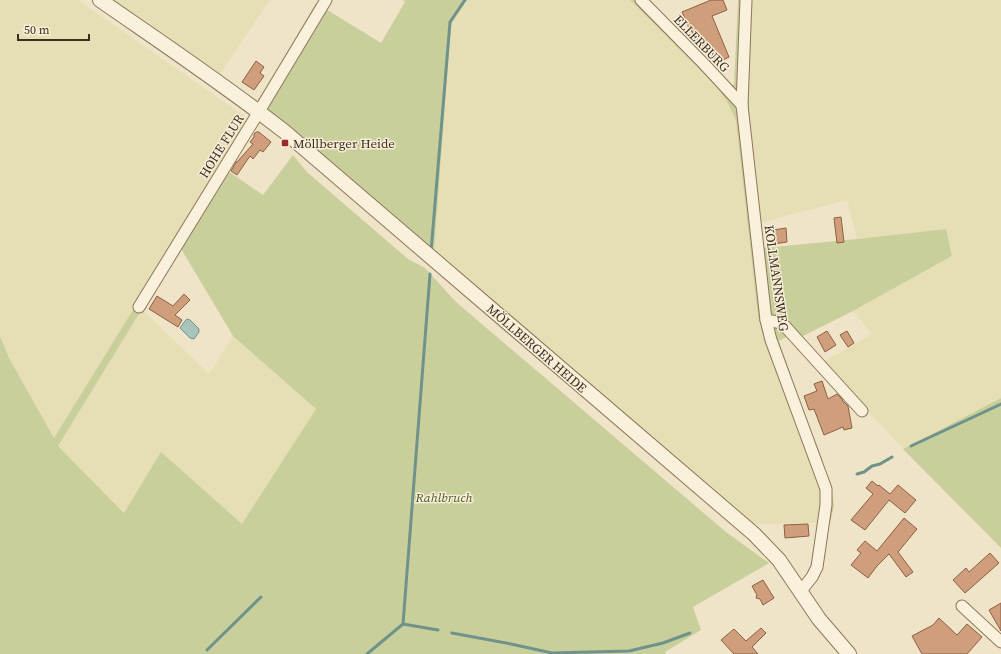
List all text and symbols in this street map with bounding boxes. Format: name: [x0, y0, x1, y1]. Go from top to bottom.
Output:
street label: ELLERBURG: [670, 11, 733, 76]
scale bar: [18, 16, 89, 42]
text: 50 m: [24, 22, 50, 38]
street label: HOHE FLUR: [195, 111, 248, 181]
place label: Möllberger Heide: [293, 135, 395, 152]
marker: Möllberger Heide: [280, 138, 290, 148]
street label: KOLLMANNSWEG: [761, 224, 792, 332]
street label: MÖLLBERGER HEIDE: [483, 300, 590, 397]
park label: Rahlbruch: [414, 489, 473, 506]

